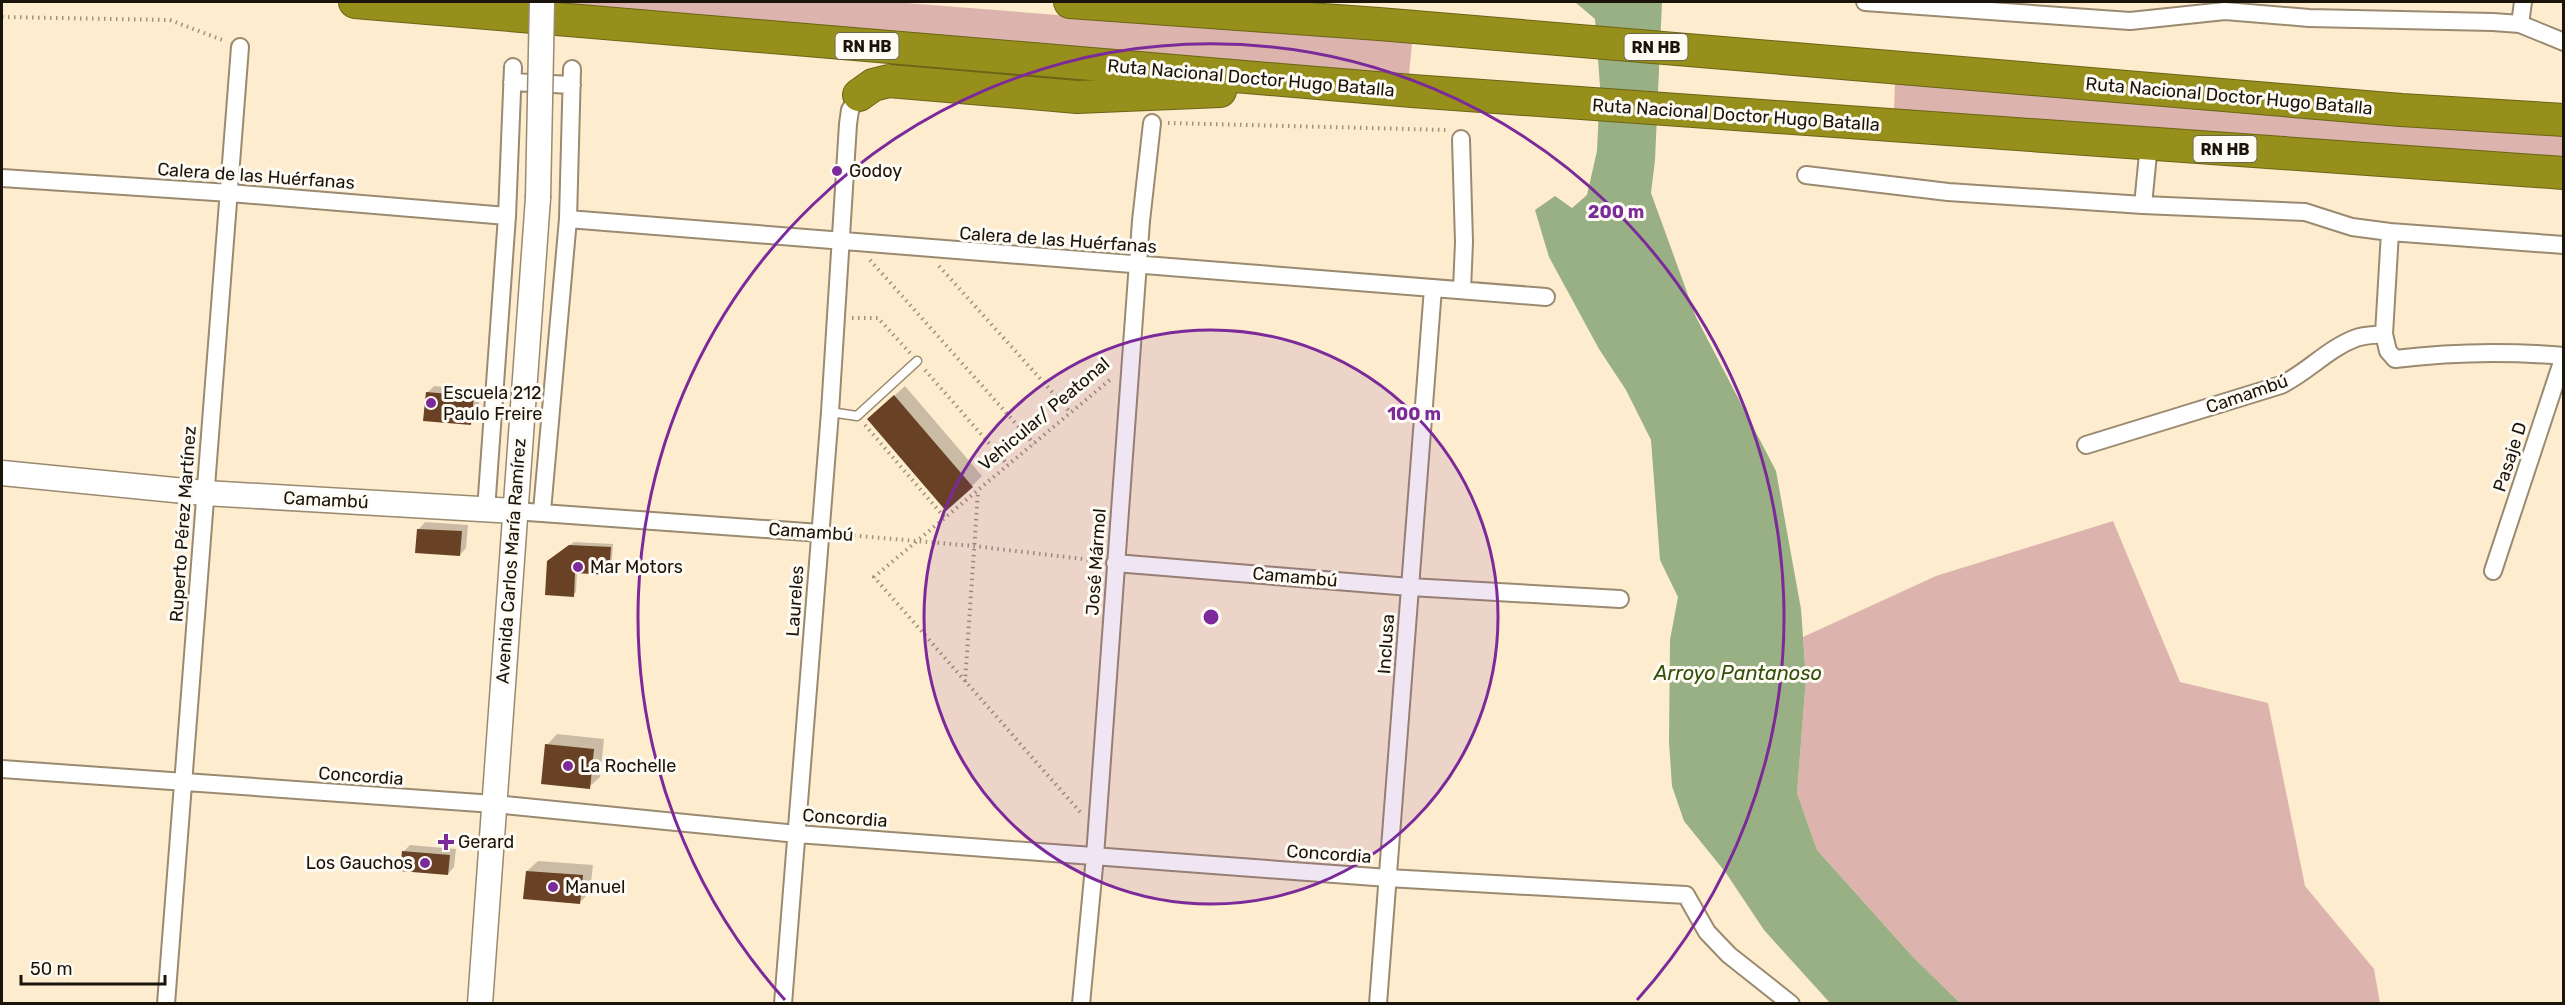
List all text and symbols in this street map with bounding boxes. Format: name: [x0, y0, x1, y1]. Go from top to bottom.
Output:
road number: RN HB: [836, 33, 898, 59]
road number: RN HB: [1624, 34, 1688, 60]
street label: Ruta Nacional Doctor Hugo Batalla: [1106, 54, 1396, 102]
street label: Ruta Nacional Doctor Hugo Batalla: [2084, 72, 2374, 120]
street label: Ruta Nacional Doctor Hugo Batalla: [1591, 94, 1881, 136]
road number: RN HB: [2194, 136, 2256, 162]
street label: Calera de las Huérfanas: [157, 158, 355, 194]
place label: Godoy: [849, 160, 902, 182]
marker: Godoy: [830, 164, 844, 178]
text: 200 m: [1588, 201, 1644, 223]
street label: Calera de las Huérfanas: [959, 222, 1157, 258]
street label: Vehicular/ Peatonal: [974, 353, 1114, 475]
street label: Camambú: [2203, 370, 2291, 418]
place label: Escuela 212 Paulo Freire: [443, 382, 542, 425]
marker: Escuela 212 Paulo Freire: [424, 396, 438, 410]
text: 100 m: [1387, 403, 1441, 425]
street label: Pasaje D: [2488, 419, 2532, 495]
street label: Ruperto Pérez Martínez: [165, 425, 201, 623]
street label: Avenida Carlos María Ramírez: [491, 437, 531, 685]
street label: Camambú: [283, 487, 369, 513]
street label: José Mármol: [1081, 508, 1111, 616]
street label: Camambú: [768, 518, 854, 546]
place label: Mar Motors: [590, 556, 683, 578]
marker: Mar Motors: [571, 560, 585, 574]
street label: Camambú: [1251, 562, 1339, 592]
street label: Laureles: [782, 565, 808, 637]
centre of rings: [1201, 607, 1221, 627]
street label: Inclusa: [1373, 613, 1399, 675]
water label: Arroyo Pantanoso: [1653, 661, 1822, 685]
place label: La Rochelle: [580, 755, 676, 777]
marker: La Rochelle: [561, 759, 575, 773]
street label: Concordia: [318, 762, 404, 790]
street label: Concordia: [802, 804, 888, 832]
place label: Gerard: [458, 831, 514, 853]
marker: Gerard: [439, 835, 453, 849]
street label: Concordia: [1286, 840, 1372, 868]
place label: Los Gauchos: [306, 852, 413, 874]
marker: Los Gauchos: [418, 856, 432, 870]
place label: Manuel: [565, 876, 625, 898]
marker: Manuel: [546, 880, 560, 894]
scale bar: [21, 948, 165, 986]
text: 50 m: [30, 958, 73, 980]

